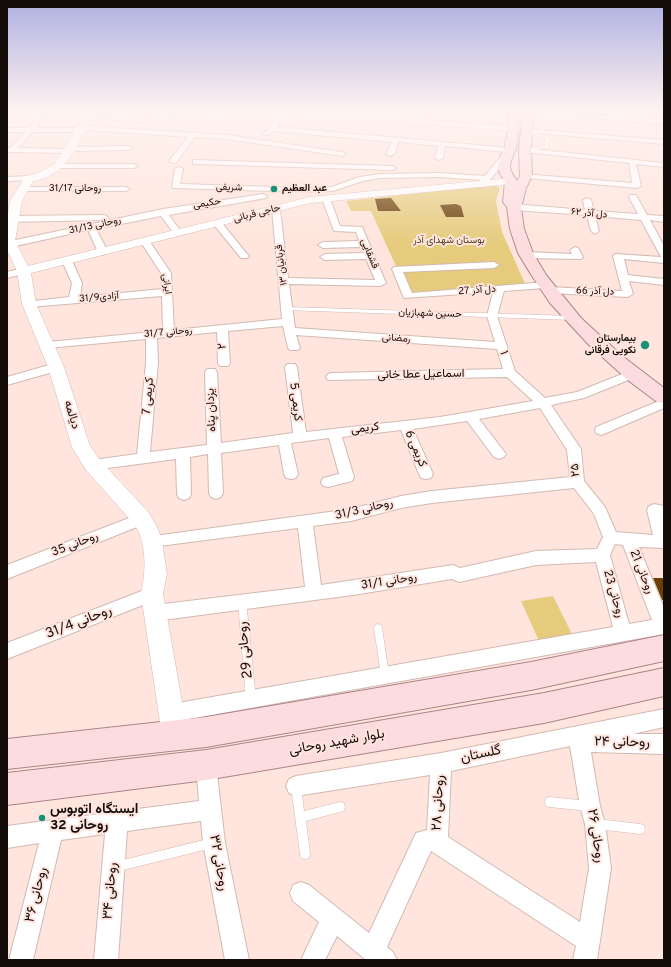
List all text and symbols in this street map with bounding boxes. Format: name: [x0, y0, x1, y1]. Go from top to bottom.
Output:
street label: شریفی: [216, 182, 242, 194]
street label: روحانی 31/17: [49, 183, 101, 195]
place label: عبد العظيم: [282, 183, 327, 195]
marker: عبد العظيم: [269, 184, 279, 194]
street label: حکیمی: [192, 196, 222, 212]
street label: حاجی قربانی: [232, 202, 282, 226]
street label: دل آذر ۶۲: [570, 206, 608, 222]
street label: روحانی 31/13: [68, 215, 122, 237]
park label: بوستان شهدای آذر: [413, 235, 485, 247]
street label: قشقایی: [357, 237, 381, 271]
street label: ۱۳ قربانیان: [274, 244, 290, 286]
street label: ایرانی: [158, 273, 174, 295]
street label: دل آذر 27: [458, 284, 496, 298]
street label: دل آذر 66: [576, 285, 614, 299]
street label: آزادی31/9: [79, 290, 119, 306]
street label: حسین شهبازیان: [398, 307, 462, 321]
street label: روحانی 31/7: [143, 325, 193, 341]
street label: رمضانی: [381, 332, 411, 346]
place label: بیمارستان نکویی فرقانی: [585, 333, 636, 356]
marker: بیمارستان نکویی فرقانی: [639, 339, 651, 351]
street label: ۲: [216, 342, 230, 350]
street label: ۱: [496, 349, 510, 357]
street label: اسماعیل عطا خانی: [377, 367, 465, 383]
street label: کریمی 7: [140, 377, 158, 415]
street label: کریمی 5: [285, 382, 305, 422]
street label: یزدان پناه: [204, 388, 220, 432]
street label: دیالمه: [60, 399, 82, 431]
street label: کریمی: [350, 420, 380, 438]
street label: کریمی 6: [401, 428, 429, 470]
street label: ۲۵: [568, 463, 584, 477]
street label: روحانی 31/3: [334, 496, 394, 524]
street label: روحانی 35: [49, 529, 101, 561]
street label: روحانی 21: [626, 548, 656, 596]
street label: روحانی 23: [599, 568, 627, 620]
street label: روحانی 31/1: [360, 570, 418, 594]
street label: روحانی 31/4: [44, 603, 114, 643]
street label: روحانی 29: [235, 621, 257, 679]
street label: بلوار شهید روحانی: [288, 726, 386, 760]
street label: روحانی ۲۴: [594, 734, 650, 752]
street label: گلستان: [459, 743, 503, 767]
street label: روحانی ۲۸: [429, 775, 449, 831]
place label: ایستگاه اتوبوس روحانی 32: [50, 802, 138, 834]
street label: روحانی ۲۶: [582, 808, 608, 864]
marker: ایستگاه اتوبوس روحانی 32: [37, 813, 47, 823]
street label: روحانی ۳۲: [205, 834, 231, 892]
street label: روحانی ۳۴: [100, 862, 122, 920]
street label: روحانی ۳۶: [22, 866, 52, 924]

